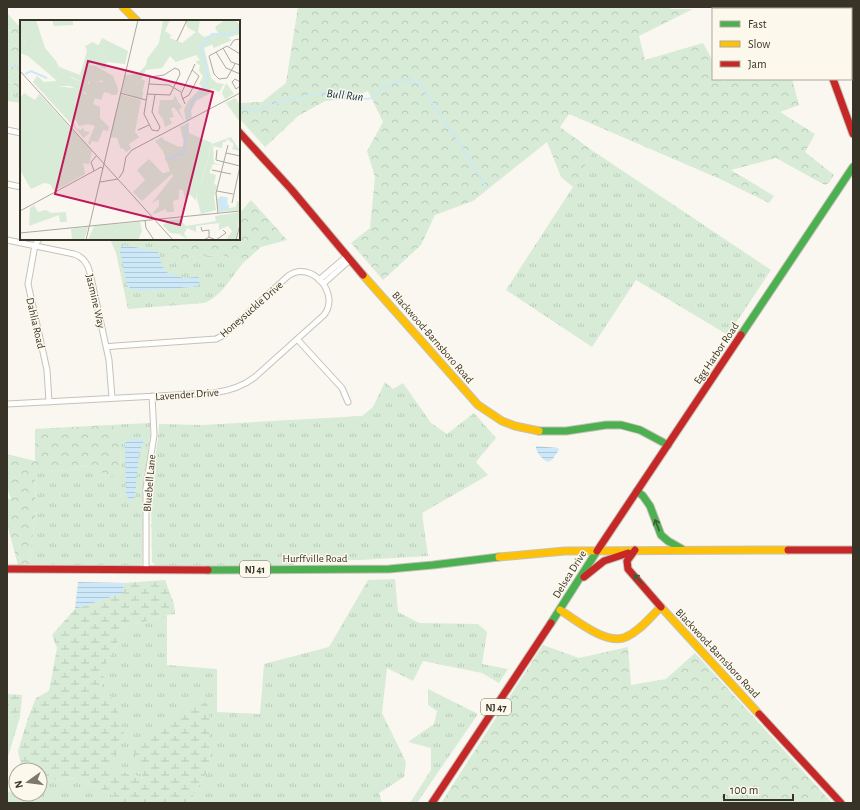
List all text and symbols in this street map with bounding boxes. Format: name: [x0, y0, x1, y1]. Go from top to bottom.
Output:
legend: [712, 8, 852, 80]
text: Fast: [748, 18, 767, 30]
inset map: [20, 20, 240, 240]
text: Slow: [748, 38, 770, 50]
text: Jam: [748, 58, 767, 70]
water label: Bull Run: [326, 87, 364, 103]
street label: Jasmine Way: [84, 273, 107, 330]
street label: Honeysuckle Drive: [218, 279, 285, 340]
street label: Blackwood-Barnsboro Road: [390, 289, 476, 386]
street label: Dahlia Road: [24, 297, 47, 350]
street label: Egg Harbor Road: [692, 320, 741, 386]
street label: Lavender Drive: [155, 387, 219, 402]
street label: Bluebell Lane: [142, 454, 157, 512]
one-way arrow: [653, 520, 661, 532]
street label: Delsea Drive: [551, 549, 588, 600]
street label: Hurffville Road: [283, 553, 348, 564]
road number: NJ 41: [240, 561, 270, 577]
one-way arrow: [634, 575, 643, 585]
street label: Blackwood-Barnsboro Road: [674, 607, 762, 700]
road number: NJ 47: [481, 699, 511, 715]
north arrow: [8, 762, 48, 802]
scale bar: [724, 776, 793, 802]
text: N: [13, 779, 25, 789]
text: 100 m: [730, 784, 758, 796]

